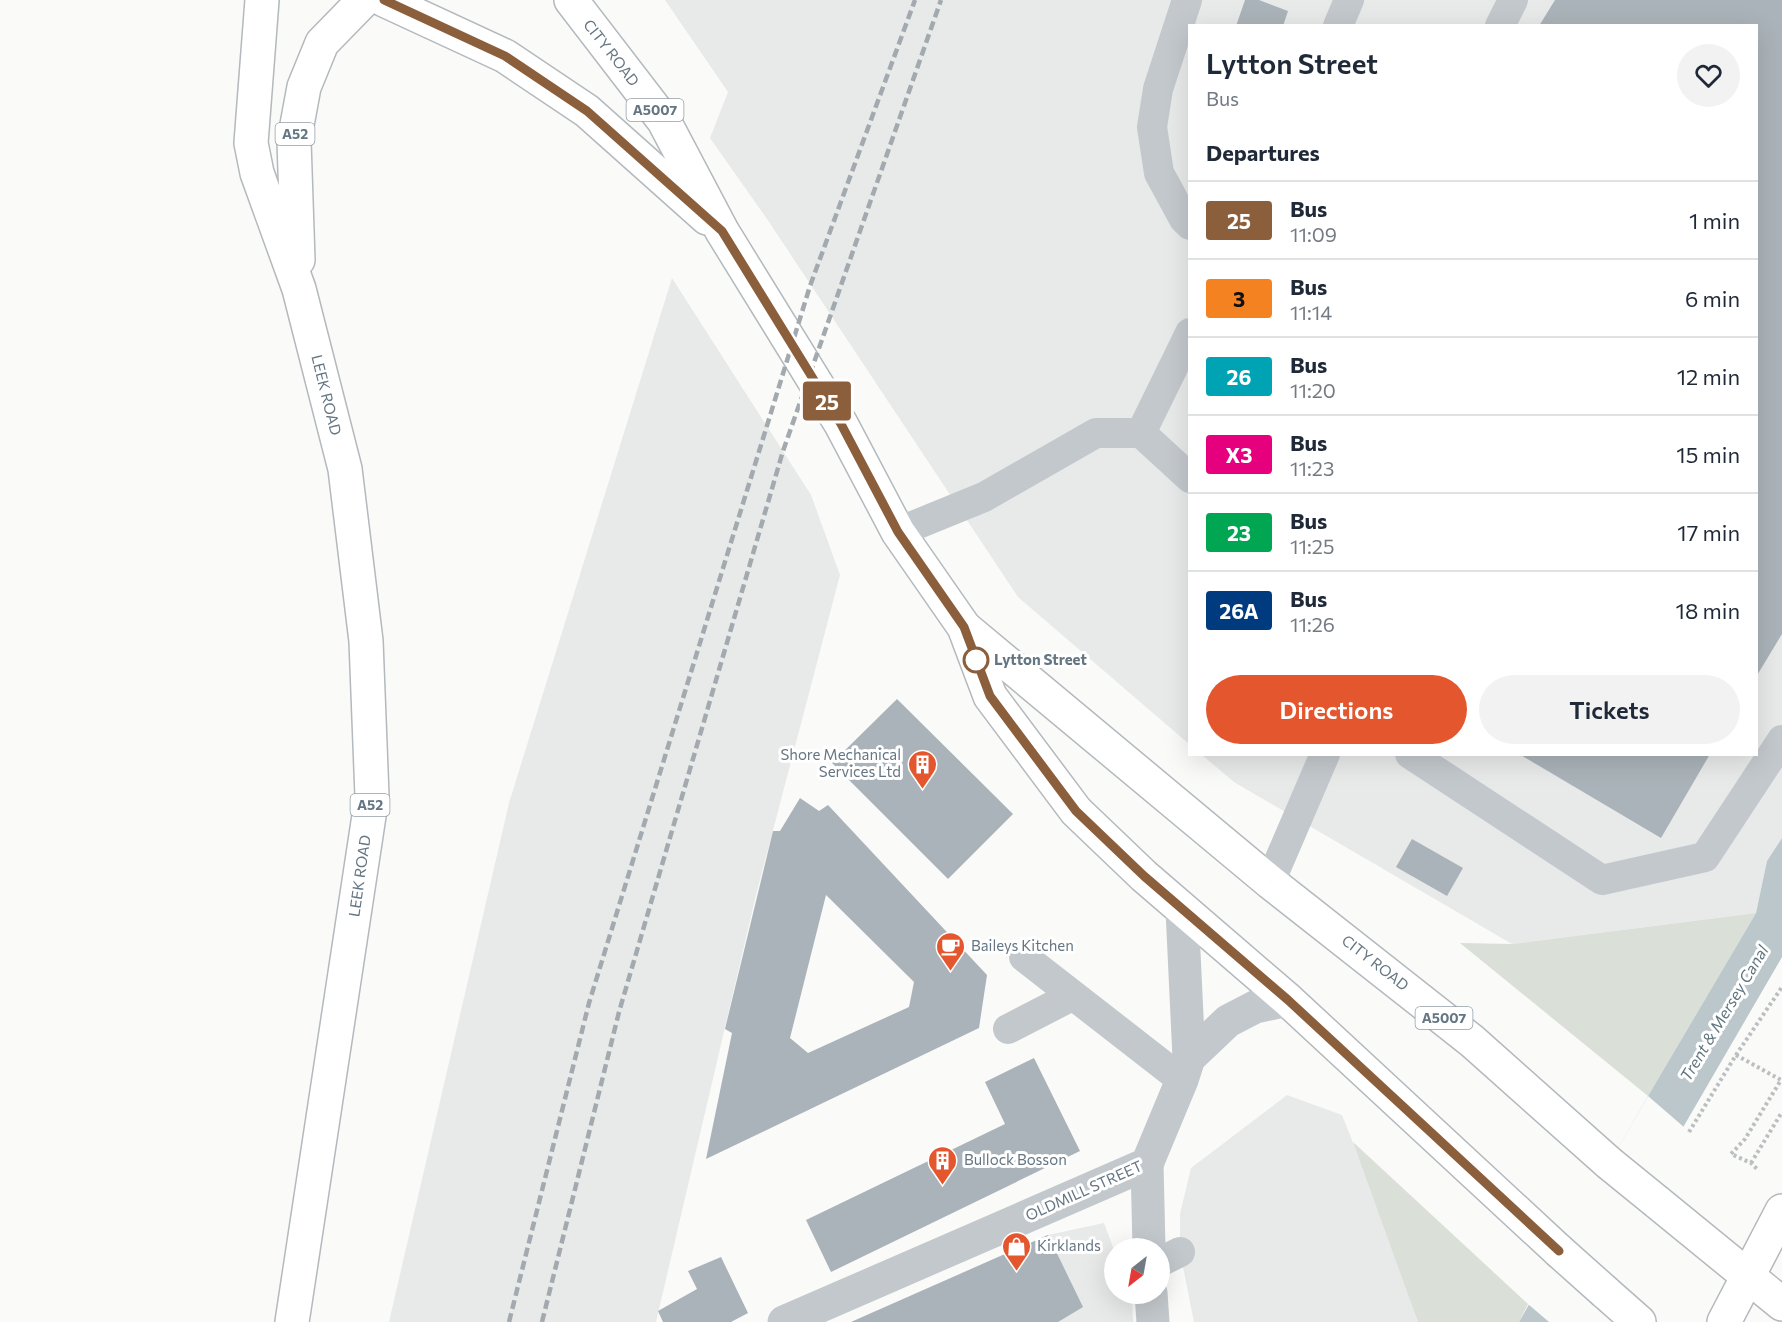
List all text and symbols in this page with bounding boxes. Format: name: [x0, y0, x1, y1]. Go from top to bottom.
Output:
street label: CITY ROAD: [580, 15, 643, 89]
button: heart: [1677, 44, 1740, 107]
text: Lytton Street: [1206, 46, 1378, 80]
text: Bus: [1206, 86, 1239, 110]
road number: A5007: [626, 99, 684, 121]
road number: A52: [276, 123, 314, 145]
text: Departures: [1206, 139, 1320, 166]
text: Bus: [1290, 195, 1327, 222]
text: 1 min: [1689, 207, 1740, 234]
text: 25: [1227, 208, 1251, 233]
text: 11:09: [1290, 222, 1337, 246]
text: Bus: [1290, 273, 1327, 300]
text: 6 min: [1685, 285, 1740, 312]
text: 3: [1233, 286, 1245, 311]
text: 11:14: [1290, 300, 1332, 324]
text: Bus: [1290, 351, 1327, 378]
street label: LEEK ROAD: [308, 353, 346, 437]
text: 12 min: [1677, 363, 1740, 390]
text: 26: [1227, 364, 1251, 389]
text: 11:20: [1290, 378, 1336, 402]
line badge: 25: [800, 382, 854, 420]
text: 25: [815, 389, 839, 414]
text: Bus: [1290, 429, 1327, 456]
text: 15 min: [1676, 441, 1740, 468]
text: X3: [1225, 442, 1253, 467]
text: 11:23: [1290, 456, 1334, 480]
text: Bus: [1290, 507, 1327, 534]
text: 17 min: [1677, 519, 1740, 546]
text: 23: [1227, 520, 1251, 545]
text: 11:25: [1290, 534, 1334, 558]
text: Bus: [1290, 585, 1327, 612]
text: 18 min: [1676, 597, 1740, 624]
text: 26A: [1219, 598, 1259, 623]
text: 11:26: [1290, 612, 1335, 636]
marker: Lytton Street: [963, 647, 989, 673]
place label: Lytton Street: [994, 650, 1087, 668]
button: Directions: [1206, 675, 1467, 744]
button: Tickets: [1479, 675, 1740, 744]
place label: Shore Mechanical Services Ltd: [781, 745, 901, 780]
building icon: Shore Mechanical Services Ltd: [906, 748, 938, 790]
road number: A52: [350, 794, 389, 816]
street label: LEEK ROAD: [344, 834, 374, 918]
cafe icon: Baileys Kitchen: [934, 930, 966, 972]
street label: CITY ROAD: [1339, 931, 1413, 994]
place label: Baileys Kitchen: [971, 936, 1074, 954]
water label: Trent & Mersey Canal: [1676, 941, 1772, 1084]
road number: A5007: [1416, 1007, 1472, 1029]
building icon: Bullock Bosson: [927, 1144, 959, 1186]
place label: Bullock Bosson: [964, 1150, 1067, 1168]
street label: OLDMILL STREET: [1022, 1156, 1145, 1224]
shop icon: Kirklands: [1000, 1230, 1032, 1272]
place label: Kirklands: [1037, 1236, 1101, 1254]
north arrow: [1104, 1238, 1170, 1304]
map controls: [1104, 1238, 1170, 1304]

